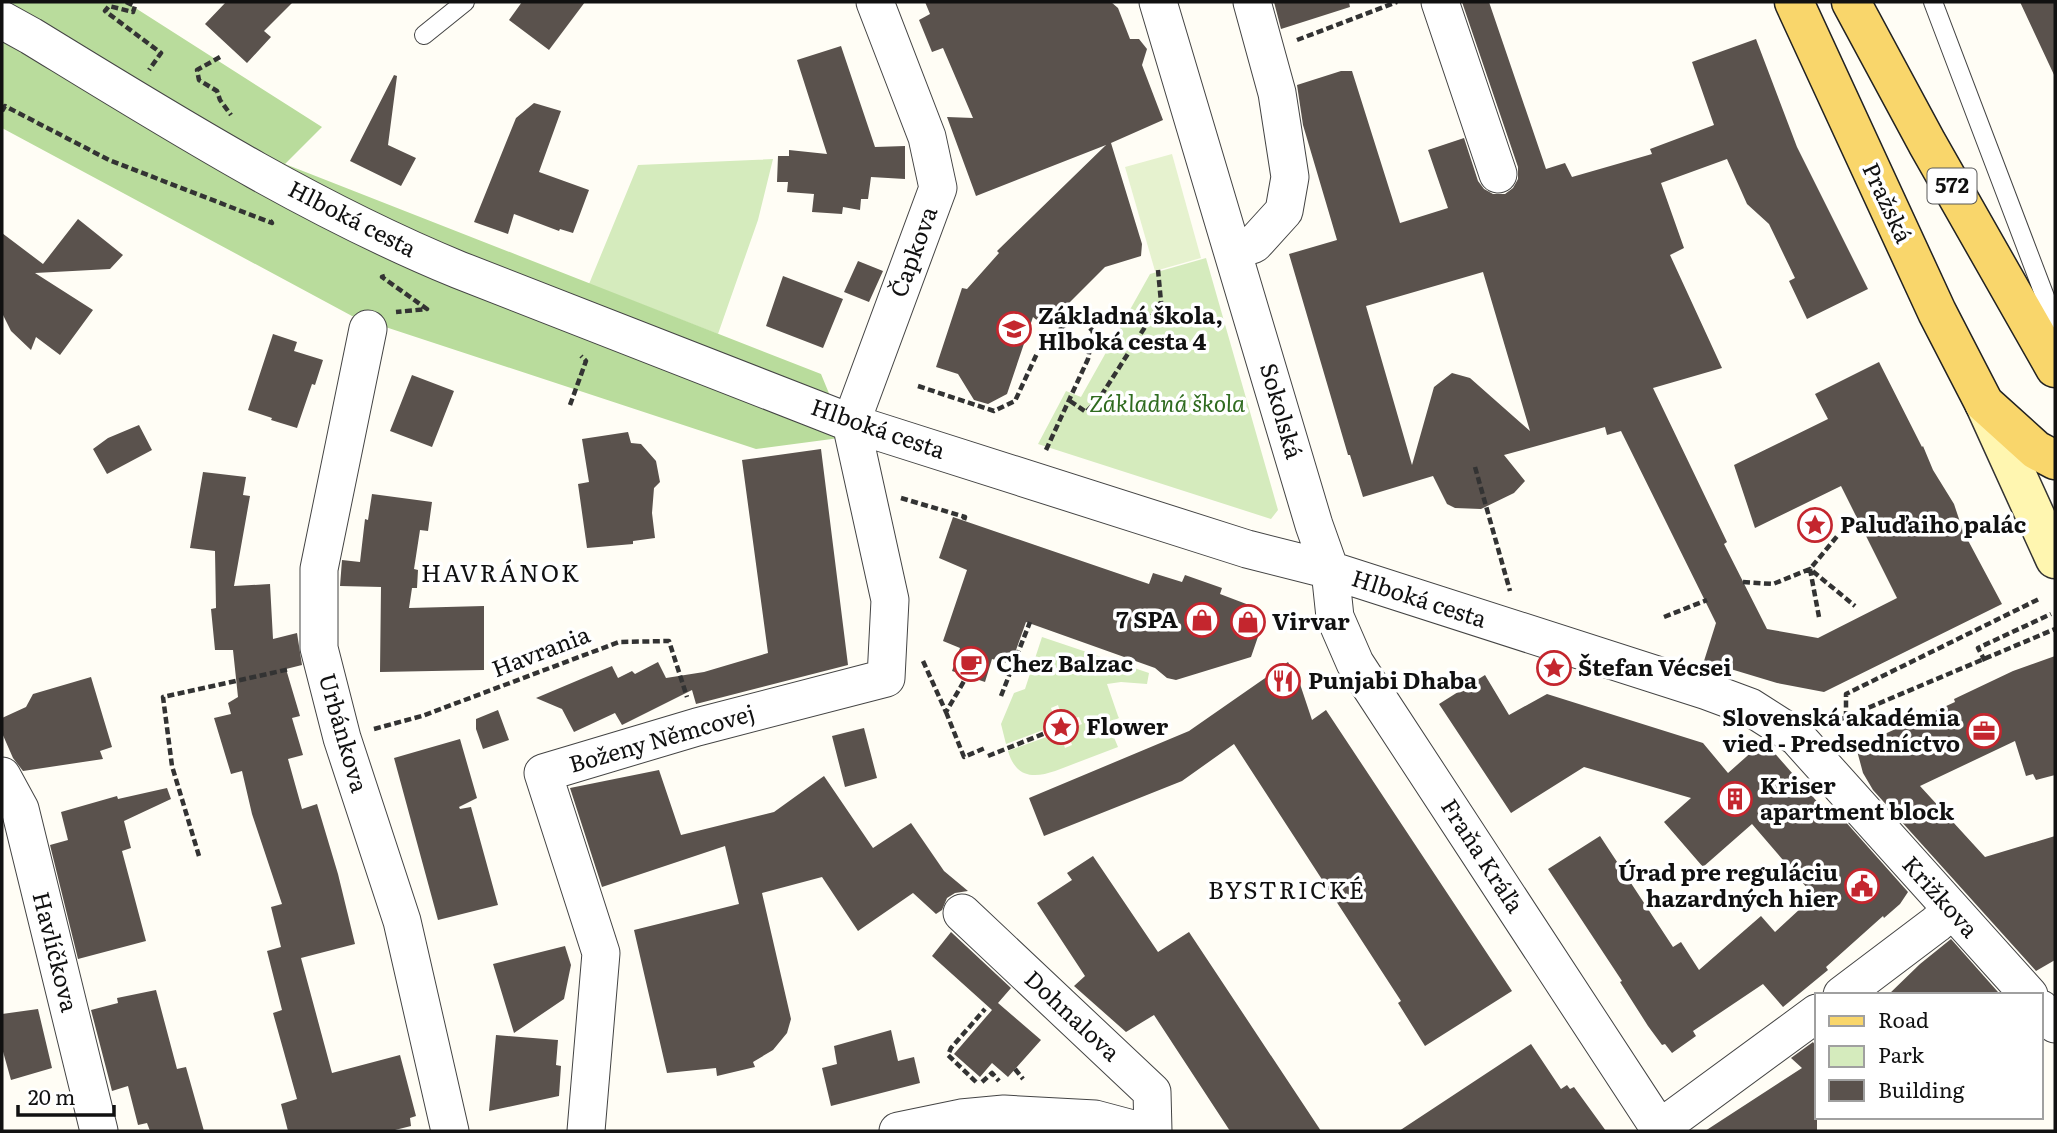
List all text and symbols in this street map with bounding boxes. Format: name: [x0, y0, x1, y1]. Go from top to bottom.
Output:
street label: Pražská: [1855, 156, 1922, 248]
road number: 572: [1927, 168, 1976, 204]
street label: Hlboká cesta: [283, 170, 423, 264]
street label: Čapkova: [880, 201, 944, 302]
place label: Základná škola, Hlboká cesta 4: [1038, 297, 1223, 357]
school or university icon: Základná škola, Hlboká cesta 4: [995, 310, 1033, 348]
street label: Sokolská: [1253, 359, 1313, 463]
park label: Základná škola: [1089, 385, 1245, 419]
street label: Hlboká cesta: [807, 388, 951, 466]
place icon: Paluďaiho palác: [1796, 506, 1834, 544]
place label: Paluďaiho palác: [1840, 506, 2026, 540]
district label: HAVRÁNOK: [421, 554, 581, 589]
street label: Hlboká cesta: [1348, 559, 1492, 635]
place label: 7 SPA: [1116, 601, 1179, 635]
shop icon: 7 SPA: [1183, 601, 1221, 639]
shop icon: Virvar: [1229, 603, 1267, 641]
place label: Virvar: [1272, 603, 1350, 637]
street label: Havrania: [486, 616, 595, 684]
cafe icon: Chez Balzac: [952, 645, 990, 683]
place label: Chez Balzac: [996, 645, 1133, 679]
place icon: Štefan Vécsei: [1535, 649, 1573, 687]
place label: Štefan Vécsei: [1578, 649, 1732, 683]
restaurant icon: Punjabi Dhaba: [1264, 662, 1302, 700]
place label: Punjabi Dhaba: [1308, 662, 1478, 696]
street label: Urbánkova: [312, 669, 378, 797]
street label: Boženy Němcovej: [565, 694, 758, 780]
place label: Slovenská akadémia vied - Predsedníctvo: [1722, 699, 1961, 759]
place icon: Flower: [1042, 708, 1080, 746]
place label: Flower: [1086, 708, 1169, 742]
office icon: Slovenská akadémia vied - Predsedníctvo: [1965, 712, 2003, 750]
place label: Kriser apartment block: [1760, 767, 1955, 827]
building icon: Kriser apartment block: [1716, 780, 1754, 818]
street label: Fraňa Kráľa: [1434, 791, 1534, 919]
street label: Križkova: [1896, 847, 1988, 945]
place label: Úrad pre reguláciu hazardných hier: [1618, 854, 1839, 914]
public building icon: Úrad pre reguláciu hazardných hier: [1843, 867, 1881, 905]
district label: BYSTRICKÉ: [1208, 871, 1366, 906]
street label: Havlíčkova: [26, 888, 88, 1016]
street label: Dohnalova: [1018, 961, 1129, 1068]
legend: [1815, 993, 2043, 1119]
text: Road: [1878, 1003, 1929, 1034]
text: Park: [1878, 1038, 1924, 1069]
text: Building: [1878, 1073, 1965, 1104]
scale bar: [18, 1074, 114, 1118]
text: 20 m: [28, 1080, 75, 1111]

